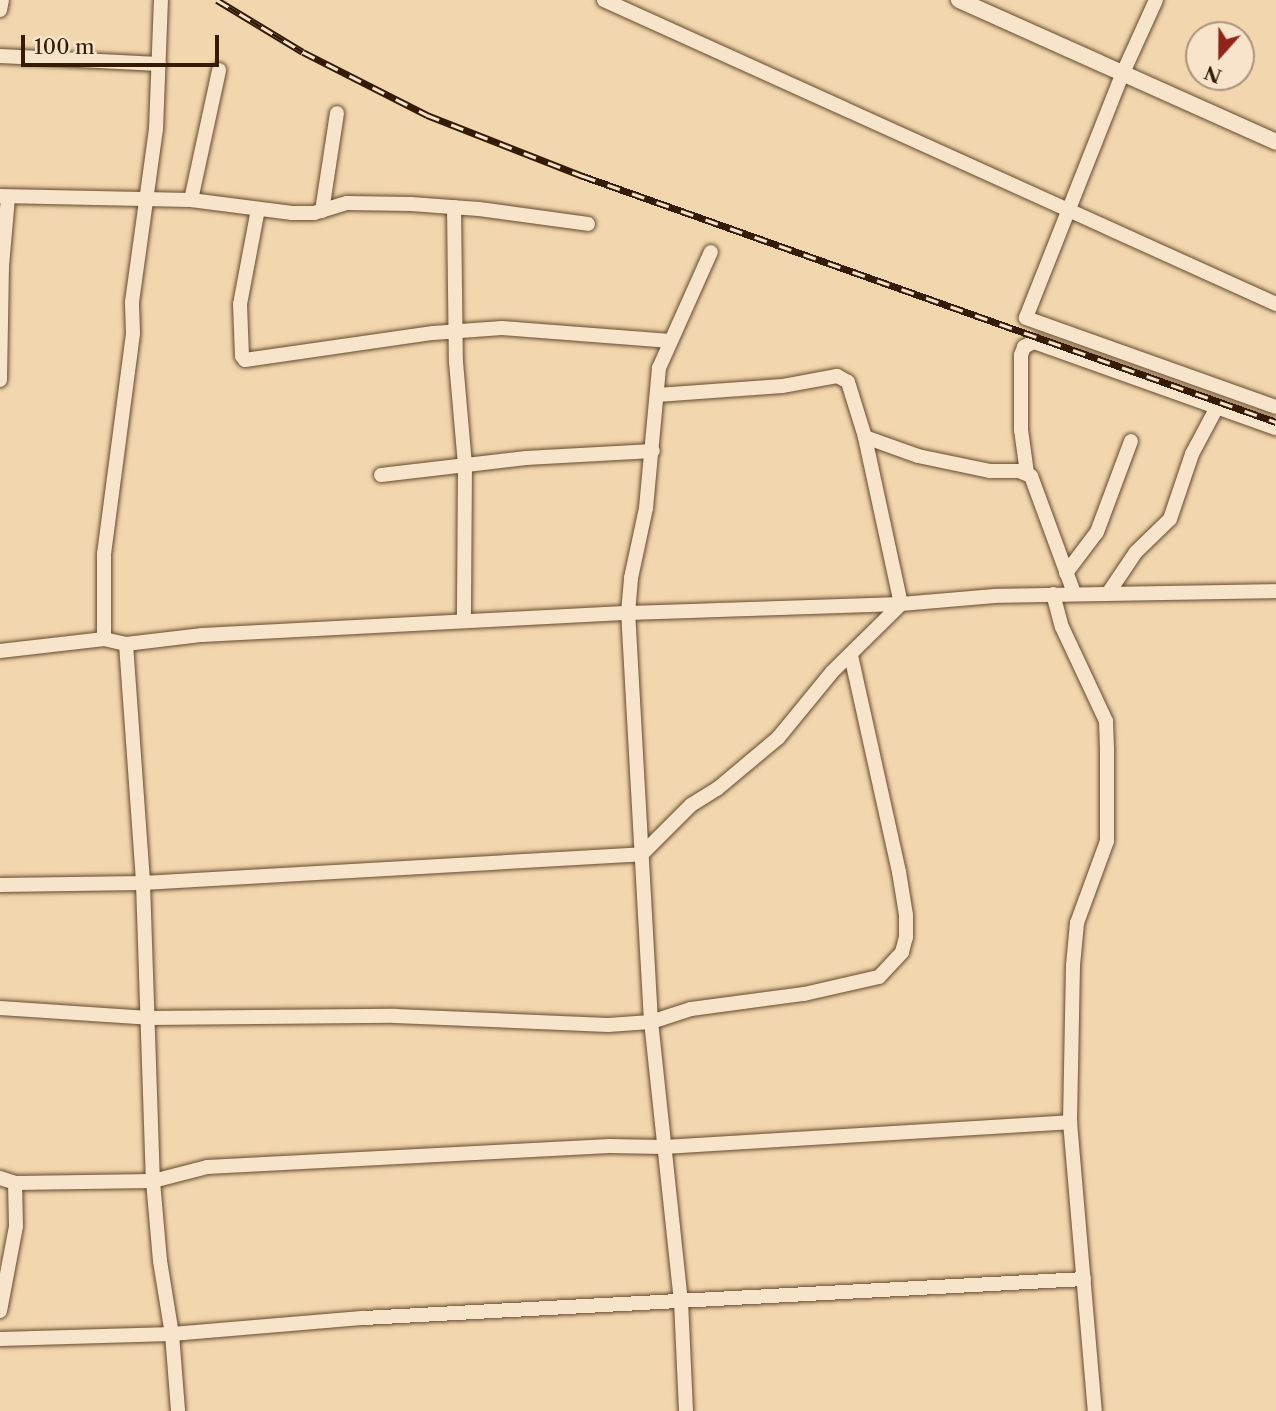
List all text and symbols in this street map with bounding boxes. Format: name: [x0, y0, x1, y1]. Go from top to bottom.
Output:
scale bar: [24, 21, 222, 65]
north arrow: [1185, 21, 1255, 91]
text: 100 m: [34, 34, 95, 59]
text: N: [1201, 61, 1225, 88]

